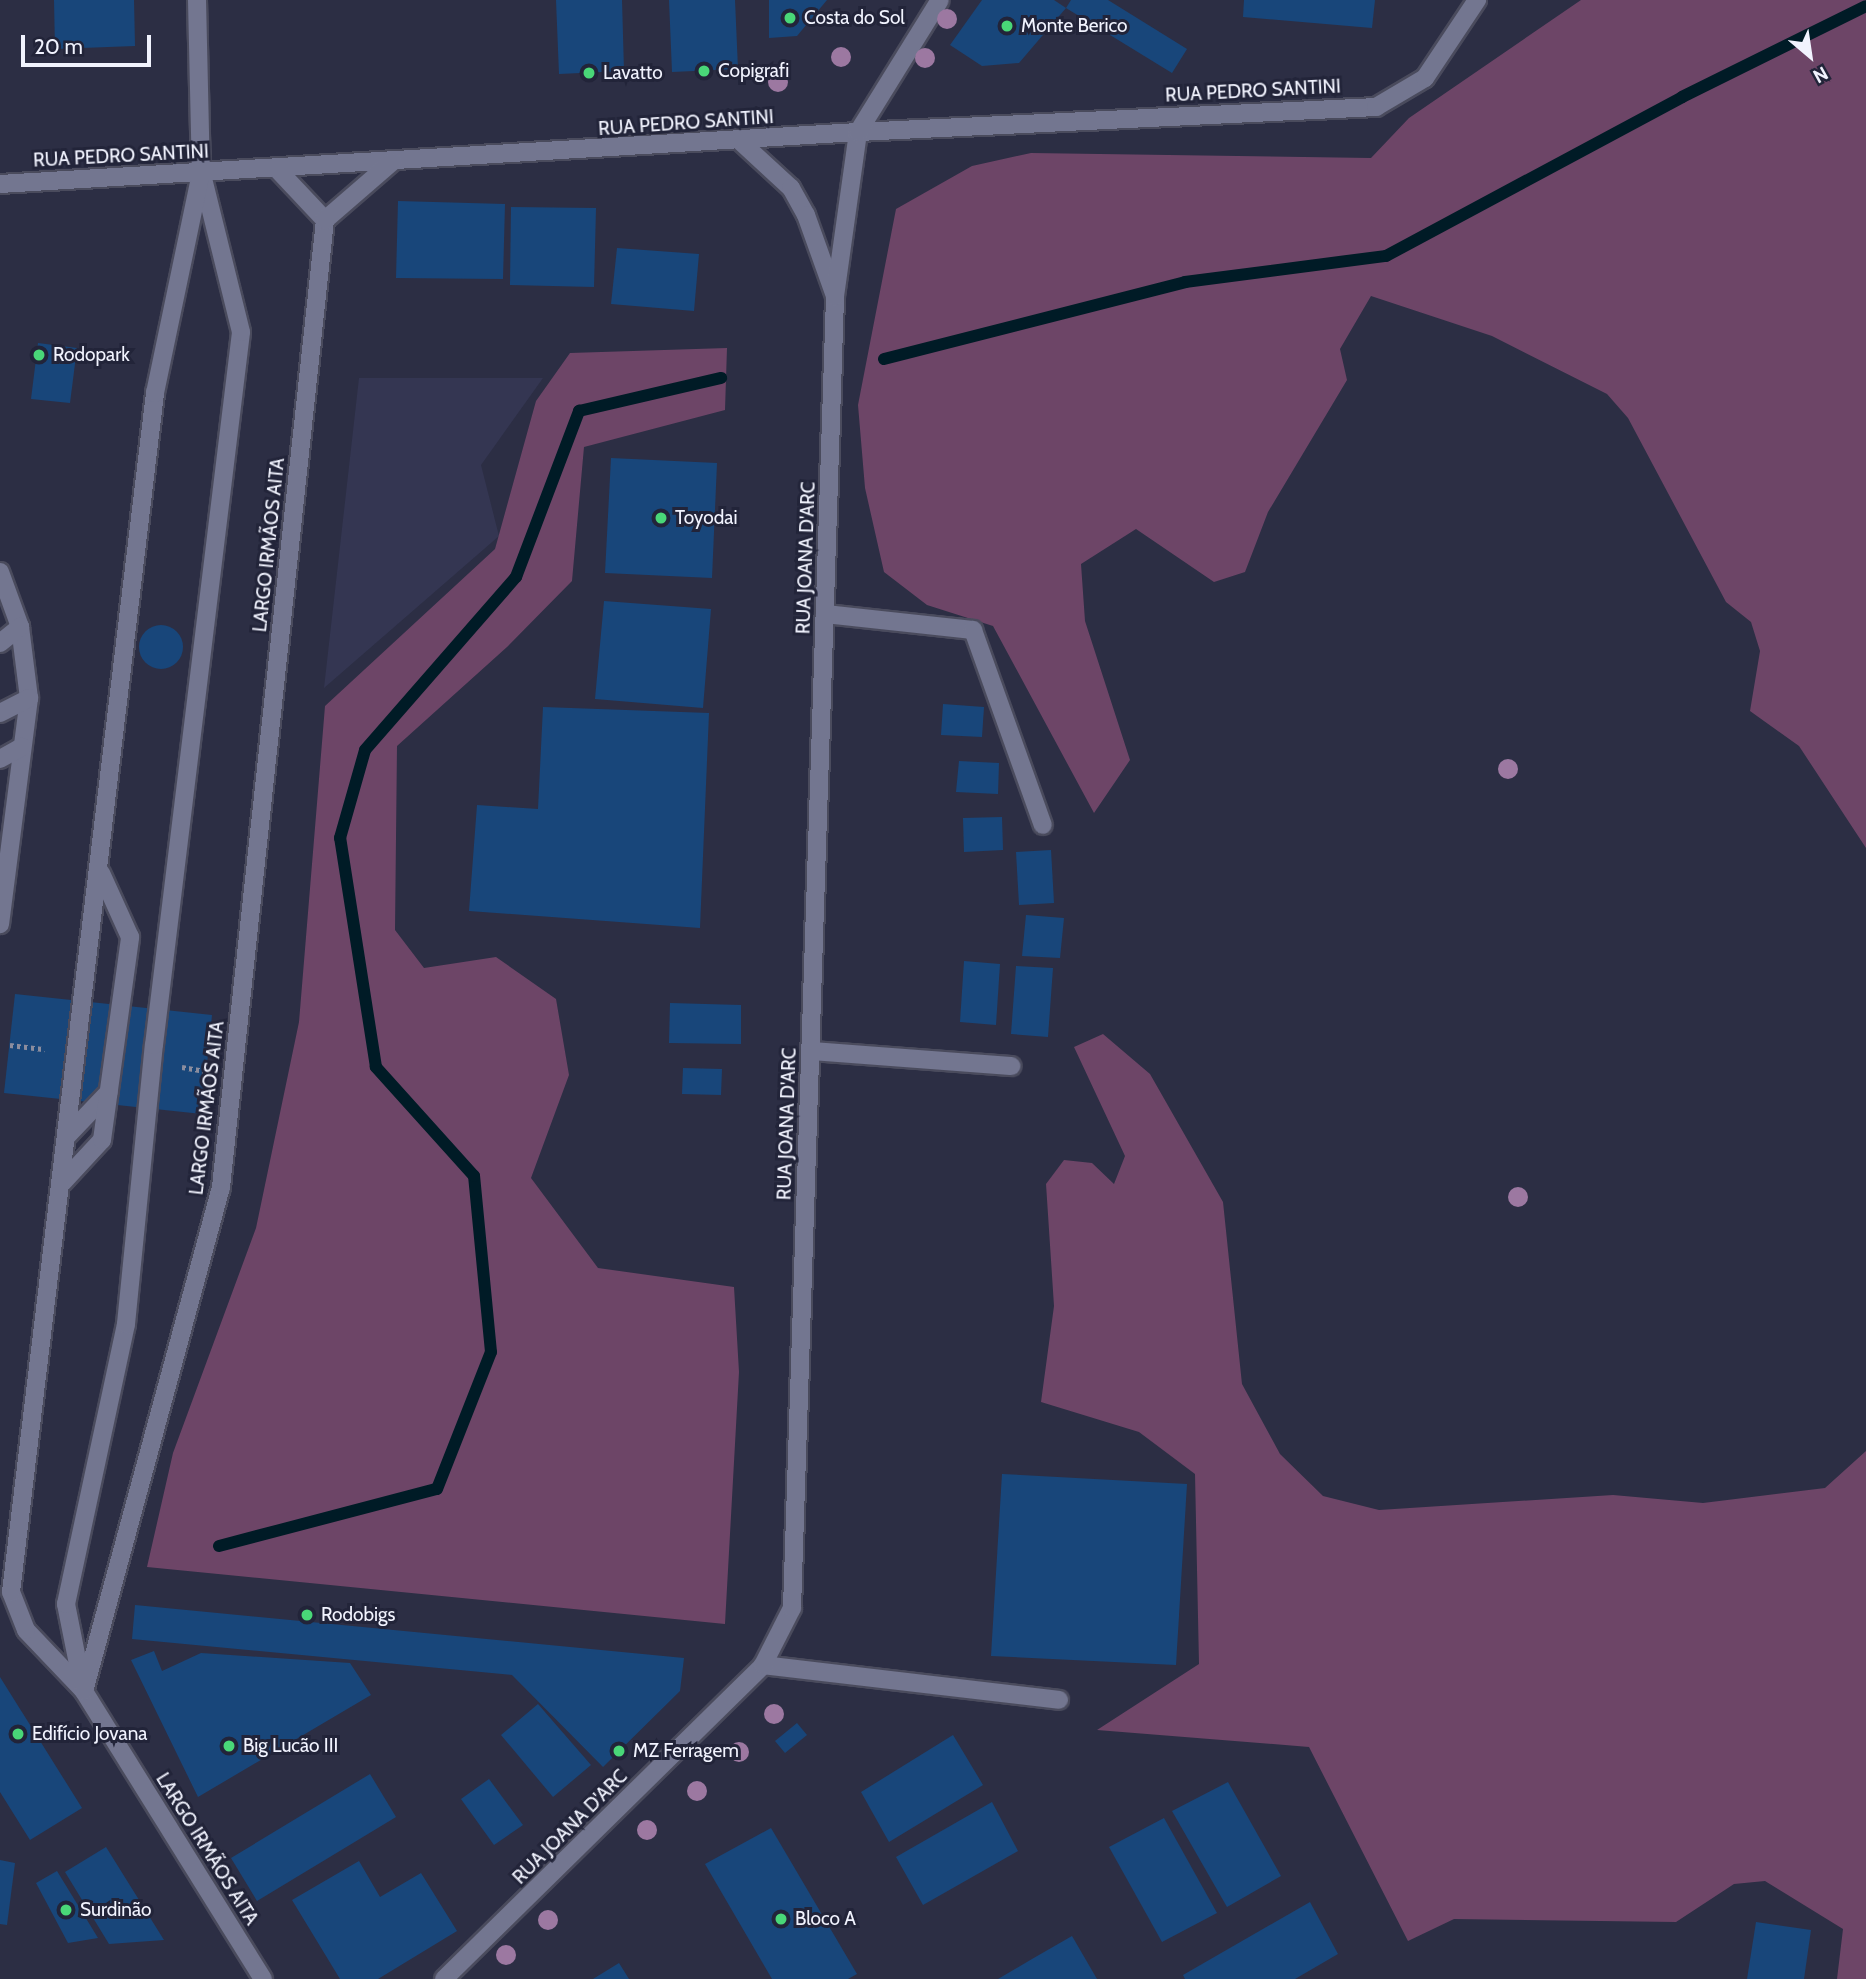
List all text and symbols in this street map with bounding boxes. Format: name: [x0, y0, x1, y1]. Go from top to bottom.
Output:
place label: Costa do Sol: [804, 7, 905, 29]
marker: Costa do Sol: [782, 10, 798, 26]
place label: Monte Berico: [1021, 15, 1127, 37]
marker: Monte Berico: [999, 18, 1015, 34]
scale bar: [24, 21, 154, 65]
north arrow: [1775, 21, 1845, 91]
text: 20 m: [34, 34, 83, 59]
place label: Copigrafi: [718, 60, 789, 82]
text: N: [1809, 61, 1832, 88]
place label: Lavatto: [603, 62, 663, 84]
marker: Copigrafi: [696, 63, 712, 79]
marker: Lavatto: [581, 65, 597, 81]
street label: RUA PEDRO SANTINI: [1165, 75, 1341, 107]
street label: RUA PEDRO SANTINI: [598, 105, 774, 141]
street label: RUA PEDRO SANTINI: [33, 140, 209, 172]
place label: Rodopark: [53, 344, 130, 366]
marker: Rodopark: [31, 347, 47, 363]
street label: LARGO IRMÃOS AITA: [249, 457, 289, 633]
street label: RUA JOANA D'ARC: [792, 481, 820, 635]
place label: Toyodai: [675, 507, 737, 529]
marker: Toyodai: [653, 510, 669, 526]
street label: LARGO IRMÃOS AITA: [185, 1020, 229, 1196]
street label: RUA JOANA D'ARC: [773, 1047, 801, 1201]
place label: Rodobigs: [321, 1604, 395, 1626]
marker: Rodobigs: [299, 1607, 315, 1623]
place label: Edifício Jovana: [32, 1723, 147, 1745]
marker: Edifício Jovana: [10, 1726, 26, 1742]
place label: Big Lucão III: [243, 1735, 338, 1757]
marker: Big Lucão III: [221, 1738, 237, 1754]
place label: MZ Ferragem: [633, 1740, 739, 1762]
marker: MZ Ferragem: [611, 1743, 627, 1759]
street label: RUA JOANA D'ARC: [508, 1765, 632, 1889]
street label: LARGO IRMÃOS AITA: [151, 1769, 263, 1929]
place label: Surdinão: [80, 1899, 151, 1921]
marker: Surdinão: [58, 1902, 74, 1918]
place label: Bloco A: [795, 1908, 856, 1930]
marker: Bloco A: [773, 1911, 789, 1927]

